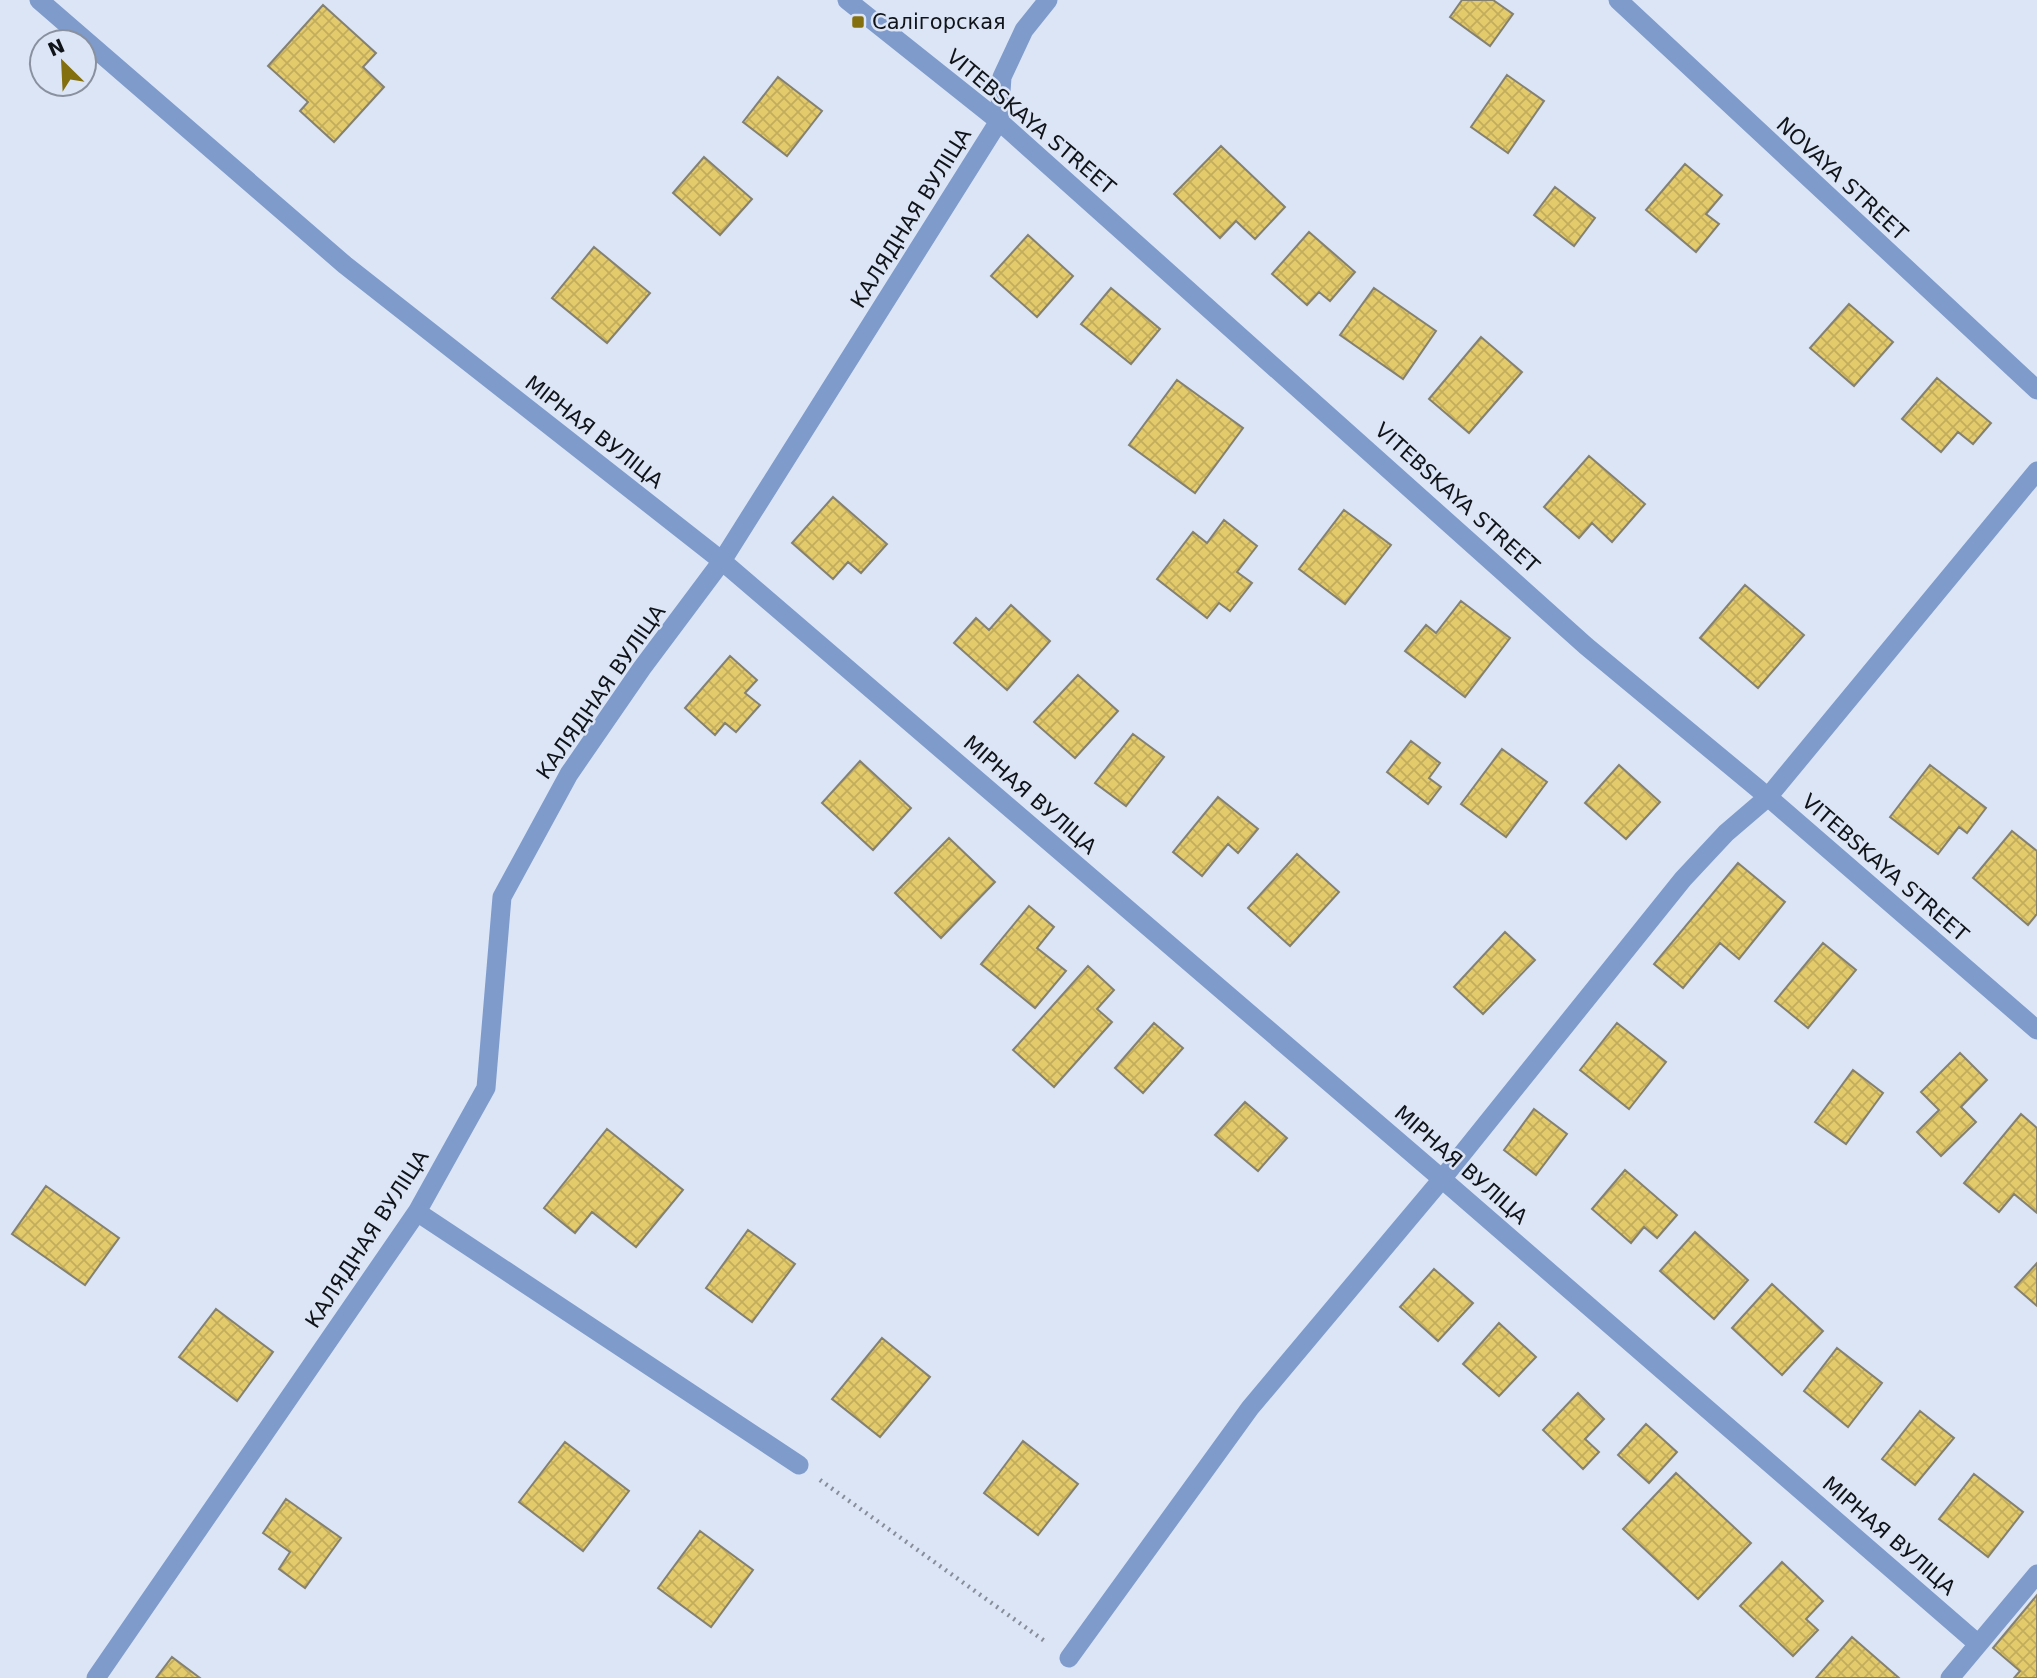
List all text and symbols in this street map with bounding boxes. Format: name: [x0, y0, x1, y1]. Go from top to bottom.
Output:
place label: Салігорская: [872, 10, 1006, 34]
marker: Салігорская: [850, 14, 866, 30]
north arrow: [28, 28, 98, 98]
text: N: [44, 34, 68, 61]
street label: VITEBSKAYA STREET: [942, 45, 1120, 200]
street label: NOVAYA STREET: [1772, 112, 1912, 246]
street label: КАЛЯДНАЯ ВУЛІЦА: [846, 123, 976, 312]
street label: МІРНАЯ ВУЛІЦА: [520, 371, 668, 494]
street label: VITEBSKAYA STREET: [1370, 418, 1544, 578]
street label: КАЛЯДНАЯ ВУЛІЦА: [532, 600, 671, 784]
street label: МІРНАЯ ВУЛІЦА: [959, 731, 1102, 860]
street label: VITEBSKAYA STREET: [1797, 789, 1973, 947]
street label: МІРНАЯ ВУЛІЦА: [1390, 1101, 1533, 1230]
street label: КАЛЯДНАЯ ВУЛІЦА: [300, 1145, 434, 1332]
street label: МІРНАЯ ВУЛІЦА: [1818, 1472, 1961, 1601]

